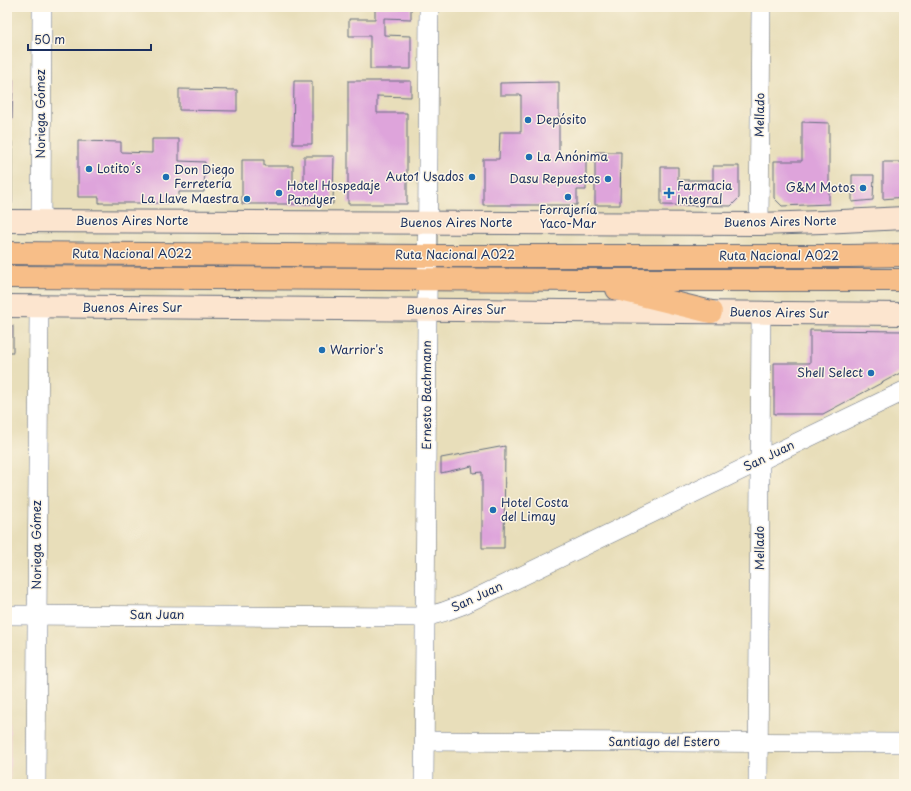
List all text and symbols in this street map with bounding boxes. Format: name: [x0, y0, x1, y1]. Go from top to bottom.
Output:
scale bar: [28, 26, 151, 52]
text: 50 m: [34, 30, 65, 48]
street label: Noriega Gómez: [31, 69, 49, 159]
street label: Mellado: [750, 92, 768, 137]
place label: Depósito: [536, 110, 587, 128]
marker: Depósito: [523, 115, 533, 125]
place label: La Anónima: [537, 147, 608, 165]
marker: La Anónima: [524, 152, 534, 162]
place label: Lotito´s: [97, 159, 142, 177]
place label: Don Diego Ferretería: [174, 160, 235, 192]
marker: Lotito´s: [84, 164, 94, 174]
place label: Auto1 Usados: [386, 167, 465, 185]
place label: Dasu Repuestos: [510, 169, 600, 187]
marker: Don Diego Ferretería: [161, 172, 171, 182]
marker: Auto1 Usados: [467, 172, 477, 182]
marker: Dasu Repuestos: [603, 174, 613, 184]
place label: Hotel Hospedaje Pandyer: [287, 176, 380, 208]
place label: Farmacia Integral: [677, 176, 733, 208]
place label: G&M Motos: [786, 178, 855, 196]
marker: G&M Motos: [858, 183, 868, 193]
marker: Hotel Hospedaje Pandyer: [274, 188, 284, 198]
marker: Farmacia Integral: [664, 188, 674, 198]
place label: La Llave Maestra: [141, 189, 240, 207]
marker: Forrajería Yaco-Mar: [563, 192, 573, 202]
marker: La Llave Maestra: [242, 194, 252, 204]
place label: Forrajería Yaco-Mar: [539, 200, 597, 232]
street label: Buenos Aires Norte: [76, 211, 189, 229]
street label: Buenos Aires Norte: [723, 211, 837, 231]
street label: Buenos Aires Norte: [400, 213, 513, 231]
street label: Ruta Nacional A022: [72, 244, 192, 262]
street label: Ruta Nacional A022: [395, 245, 515, 263]
street label: Ruta Nacional A022: [719, 246, 839, 264]
street label: Buenos Aires Sur: [82, 298, 182, 316]
street label: Buenos Aires Sur: [406, 300, 506, 318]
street label: Buenos Aires Sur: [729, 302, 830, 322]
place label: Warrior's: [330, 340, 384, 358]
street label: Ernesto Bachmann: [417, 340, 435, 450]
marker: Warrior's: [317, 345, 327, 355]
place label: Shell Select: [797, 363, 863, 381]
marker: Shell Select: [866, 368, 876, 378]
street label: San Juan: [740, 435, 797, 475]
place label: Hotel Costa del Limay: [501, 493, 569, 525]
street label: Noriega Gómez: [27, 500, 45, 590]
marker: Hotel Costa del Limay: [488, 505, 498, 515]
street label: Mellado: [750, 525, 768, 570]
street label: San Juan: [448, 576, 505, 616]
street label: San Juan: [130, 605, 184, 623]
street label: Santiago del Estero: [608, 732, 720, 750]

